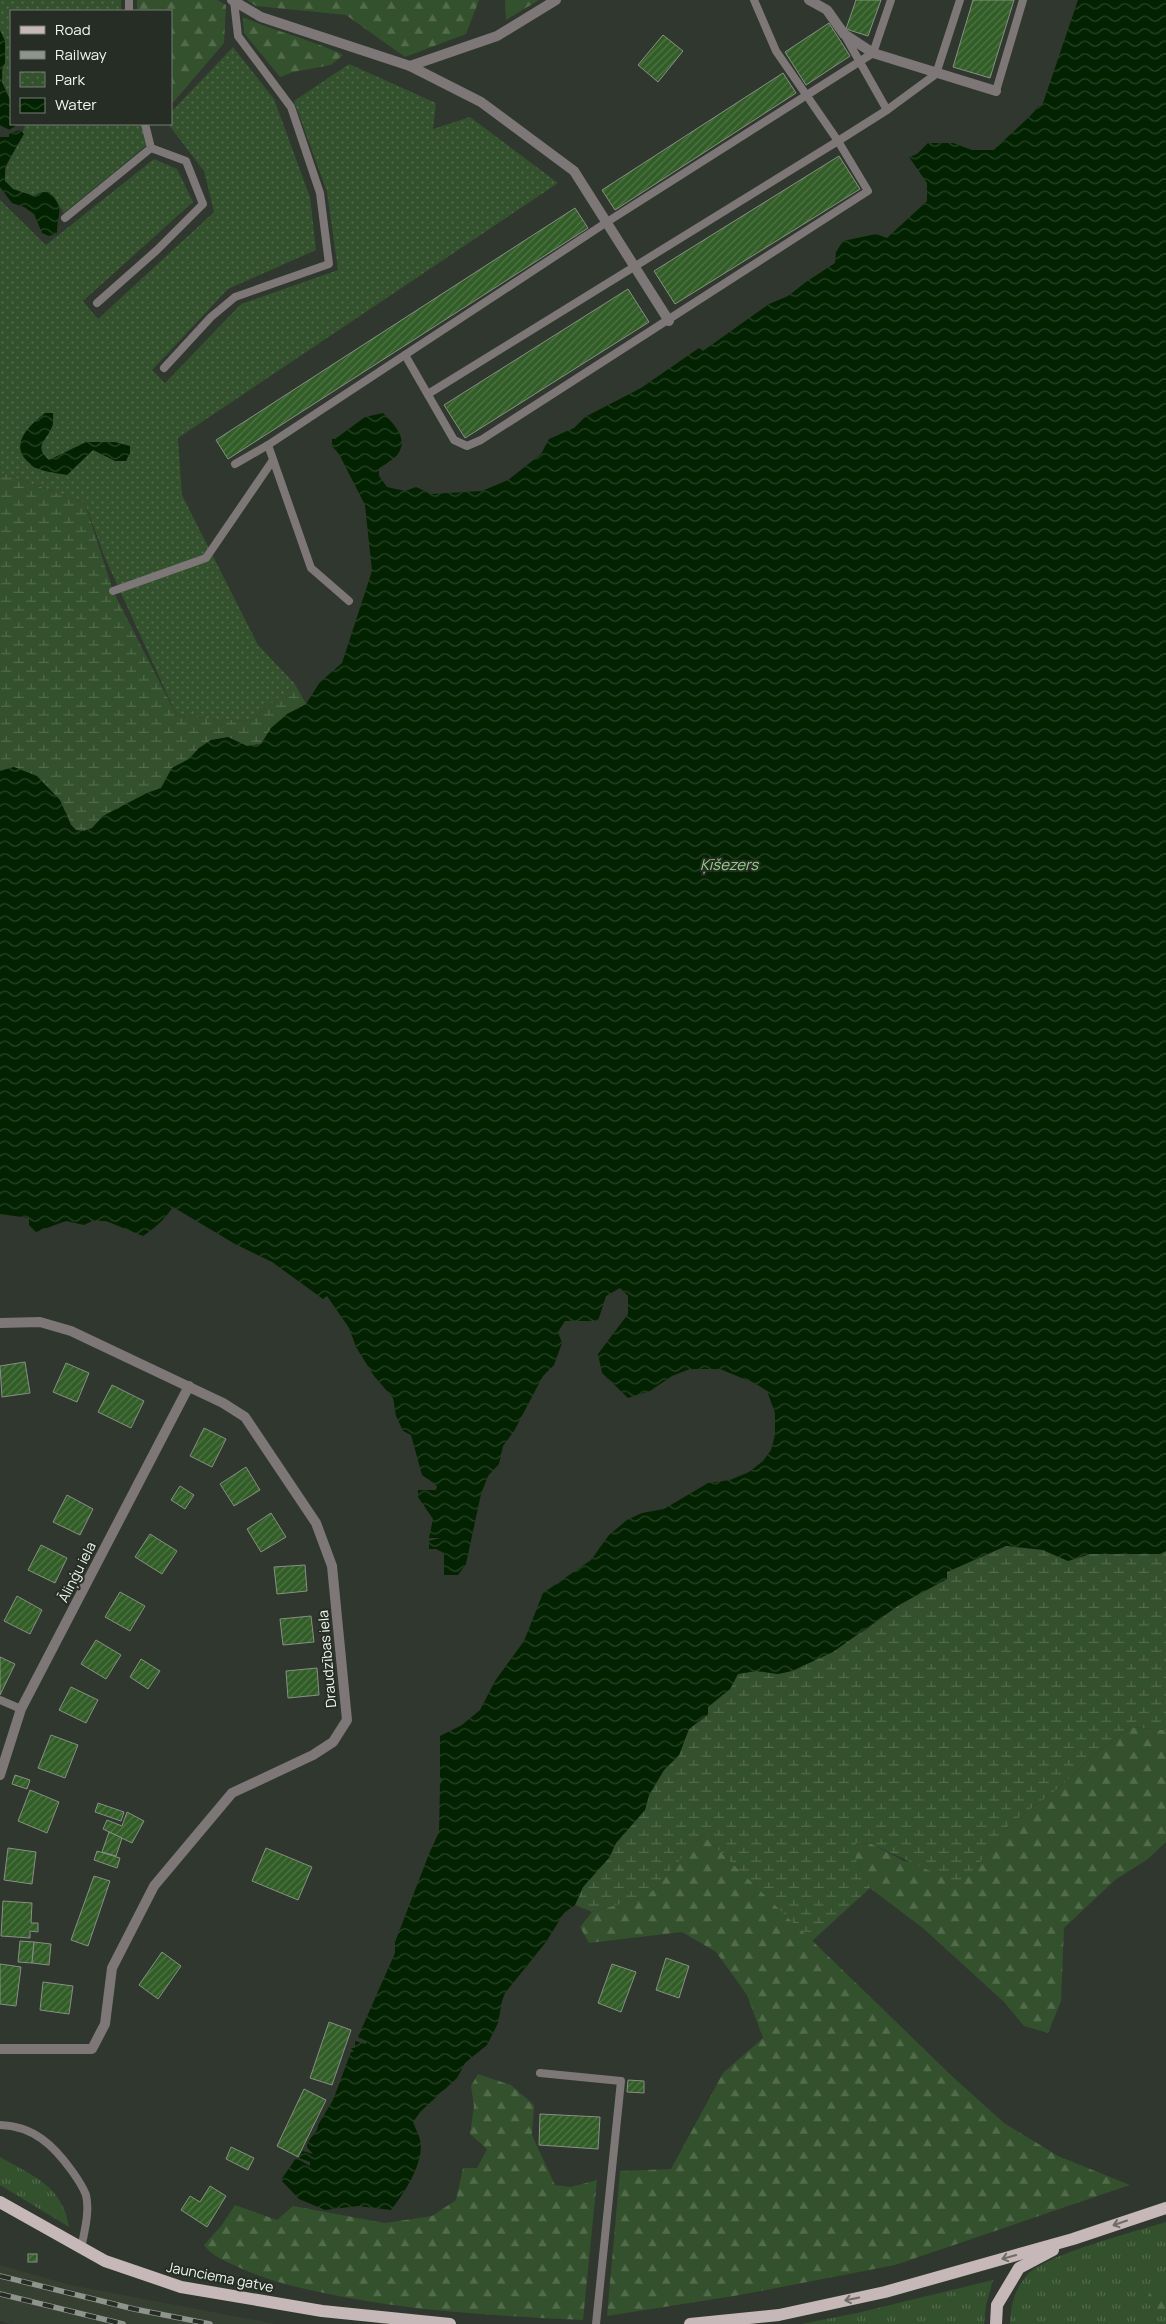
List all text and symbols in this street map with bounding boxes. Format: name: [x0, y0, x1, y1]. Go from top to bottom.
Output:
legend: [10, 10, 172, 125]
text: Road: [55, 19, 91, 40]
text: Railway: [55, 44, 107, 65]
text: Park: [55, 69, 85, 90]
text: Water: [55, 94, 97, 115]
water label: Ķīšezers: [700, 854, 759, 875]
street label: Āliņģu iela: [53, 1538, 101, 1606]
street label: Draudzības iela: [313, 1609, 340, 1709]
one-way arrow: [1112, 2219, 1128, 2229]
one-way arrow: [1001, 2253, 1017, 2263]
street label: Jaunciema gatve: [165, 2257, 275, 2296]
one-way arrow: [844, 2295, 860, 2304]

